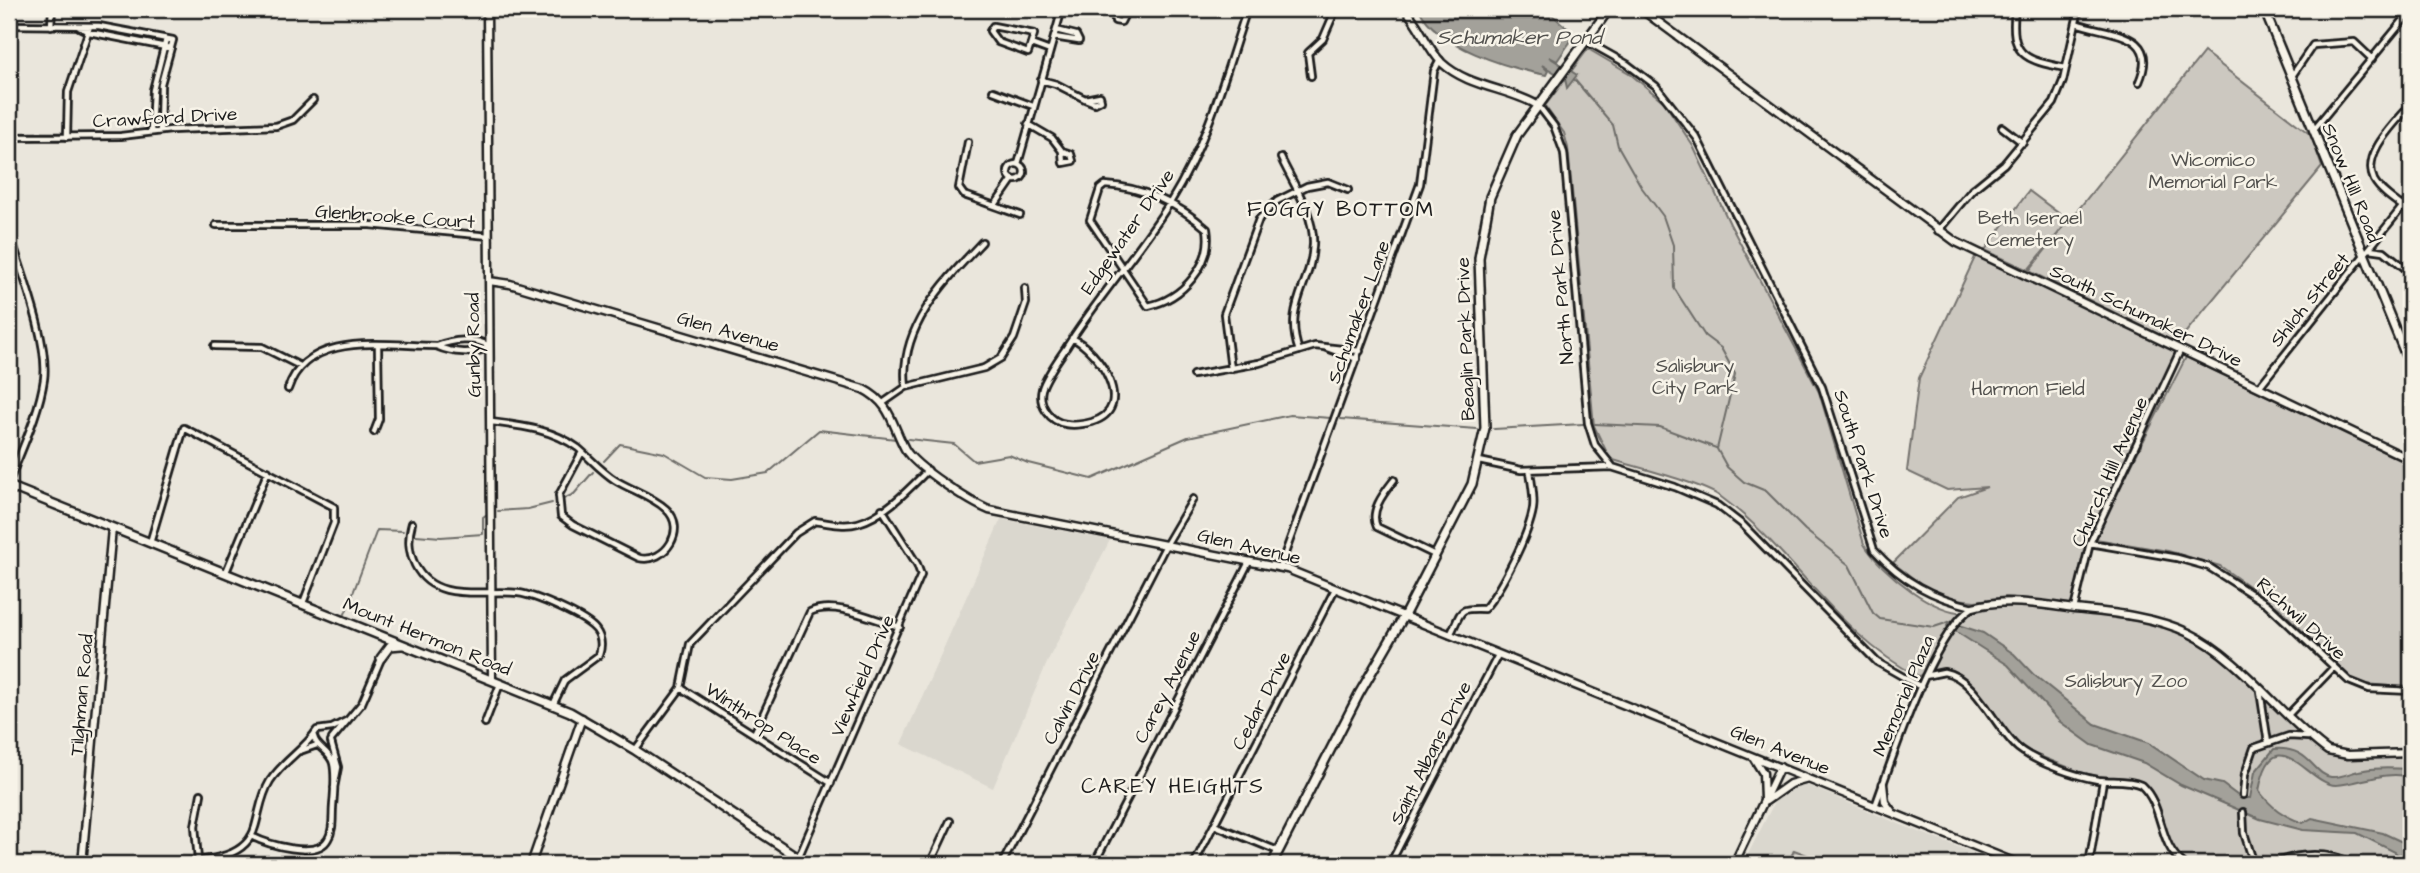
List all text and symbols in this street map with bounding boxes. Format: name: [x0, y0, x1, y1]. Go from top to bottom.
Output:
water label: Schumaker Pond: [1436, 23, 1606, 52]
street label: Crawford Drive: [92, 101, 238, 135]
street label: Snow Hill Road: [2315, 119, 2387, 247]
park label: Wicomico Memorial Park: [2148, 147, 2278, 196]
street label: Edgewater Drive: [1075, 164, 1182, 301]
district label: FOGGY BOTTOM: [1247, 195, 1435, 224]
street label: Glenbrooke Court: [314, 198, 476, 236]
park label: Beth Iserael Cemetery: [1978, 205, 2082, 255]
street label: North Park Drive: [1541, 209, 1581, 365]
street label: Schumaker Lane: [1321, 237, 1397, 387]
street label: Shiloh Street: [2264, 247, 2356, 353]
street label: Beaglin Park Drive: [1450, 257, 1483, 421]
street label: South Schumaker Drive: [2045, 258, 2247, 374]
street label: Gunby Road: [460, 292, 489, 398]
street label: Glen Avenue: [674, 305, 782, 359]
park label: Salisbury City Park: [1652, 353, 1738, 403]
park label: Harmon Field: [1971, 376, 2085, 403]
street label: South Park Drive: [1826, 386, 1900, 542]
street label: Church Hill Avenue: [2065, 393, 2155, 551]
street label: Glen Avenue: [1195, 522, 1303, 572]
street label: Richwil Drive: [2250, 571, 2352, 667]
street label: Mount Hermon Road: [339, 591, 515, 683]
street label: Viewfield Drive: [824, 611, 902, 741]
street label: Carey Avenue: [1128, 626, 1209, 749]
street label: Memorial Plaza: [1866, 631, 1942, 761]
street label: Tilghman Road: [63, 633, 102, 757]
street label: Calvin Drive: [1037, 647, 1107, 749]
street label: Cedar Drive: [1226, 647, 1298, 755]
park label: Salisbury Zoo: [2065, 668, 2188, 696]
street label: Winthrop Place: [700, 676, 826, 772]
street label: Saint Albans Drive: [1383, 677, 1479, 829]
street label: Glen Avenue: [1726, 718, 1834, 782]
district label: CAREY HEIGHTS: [1081, 772, 1265, 801]

